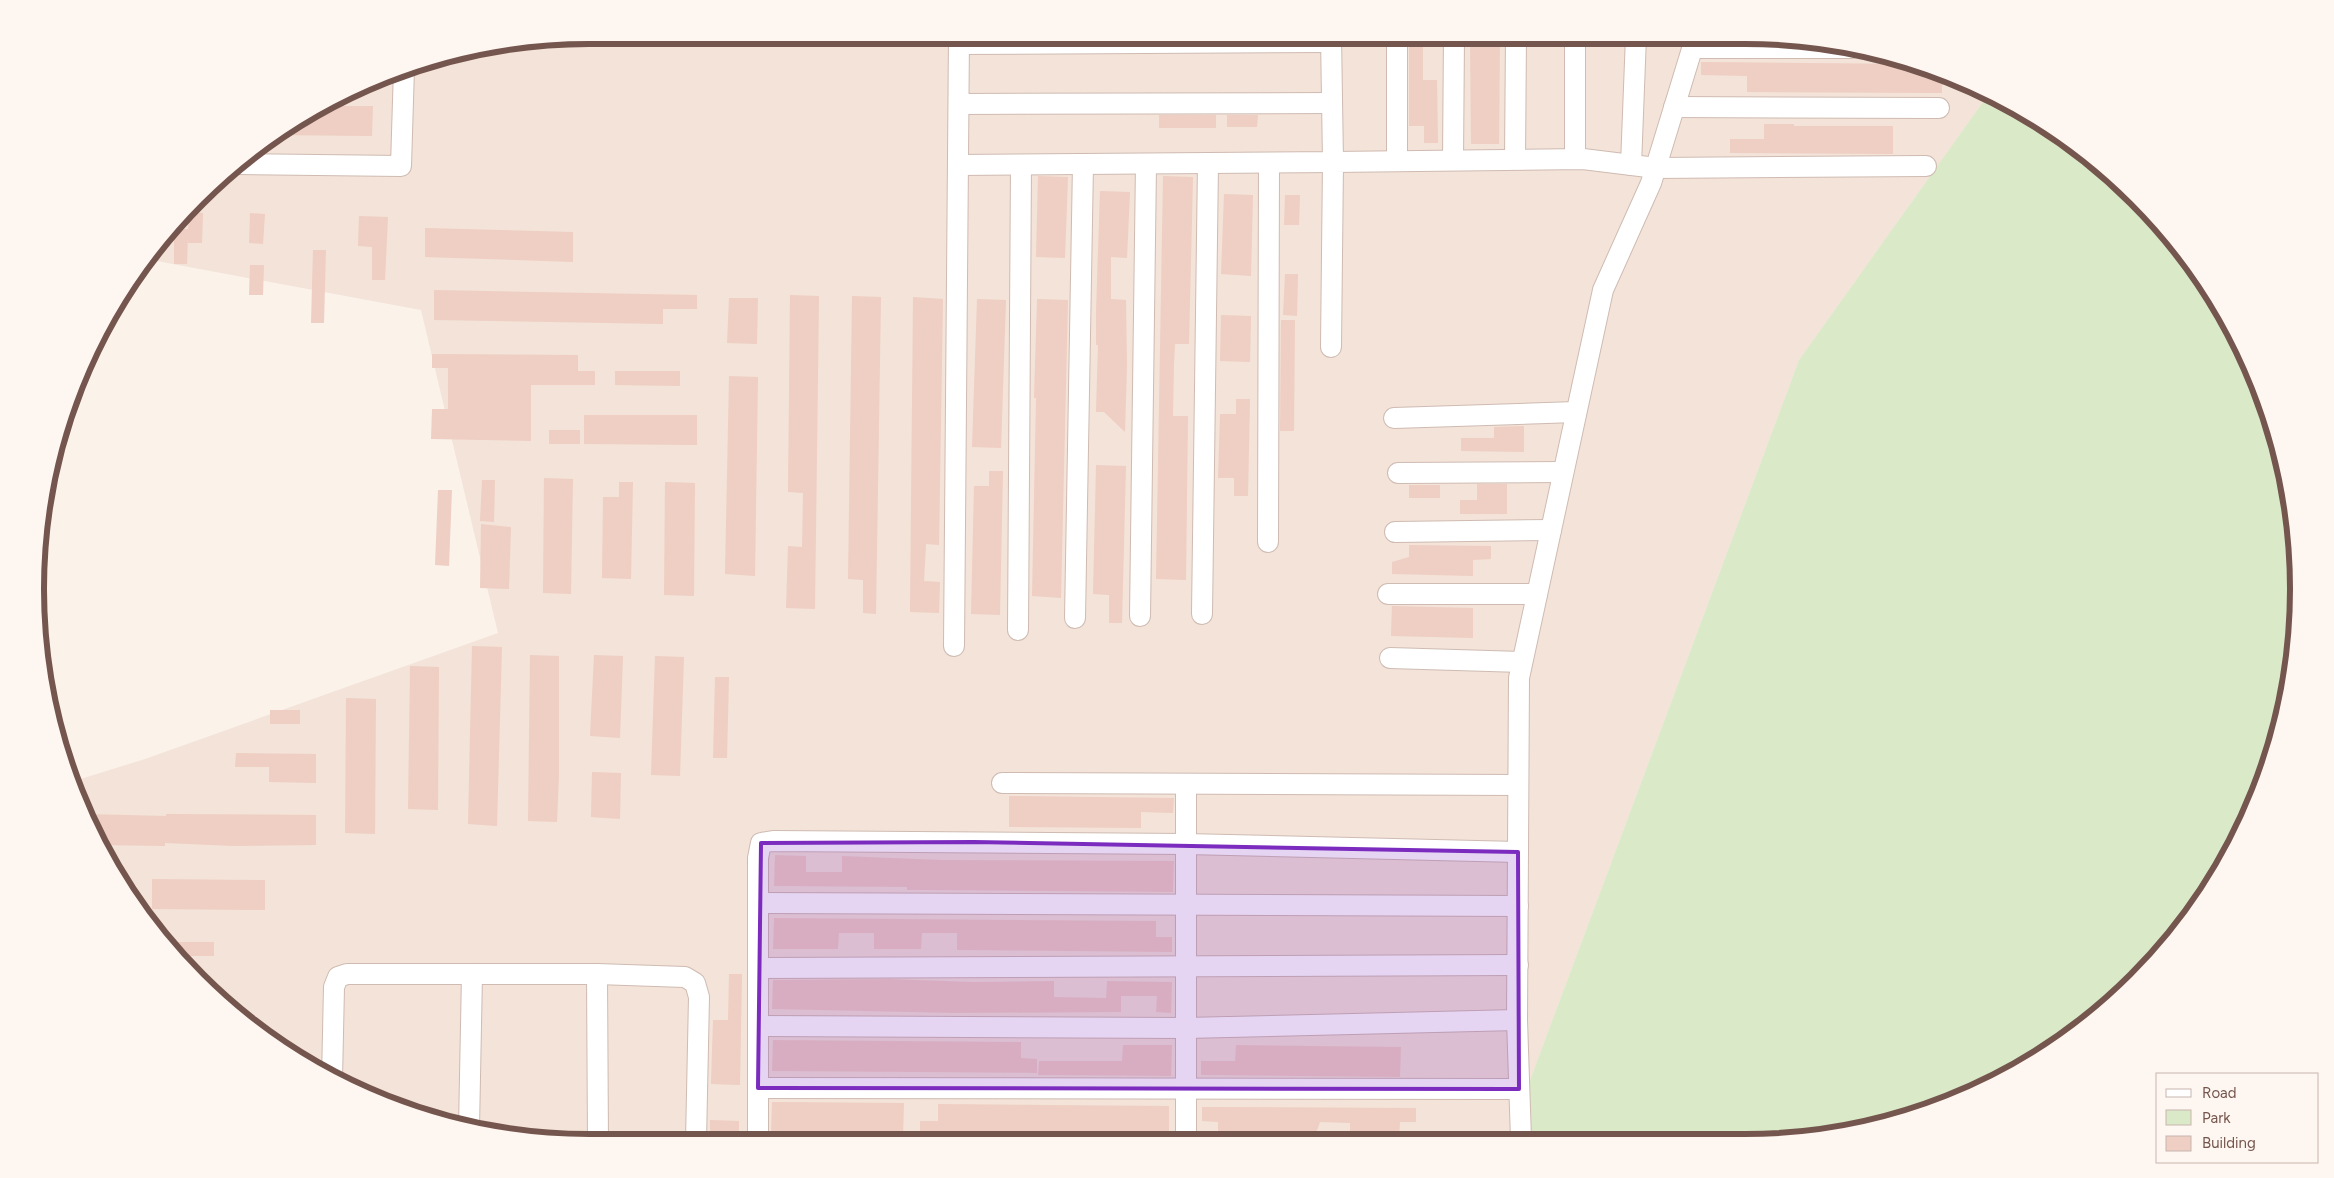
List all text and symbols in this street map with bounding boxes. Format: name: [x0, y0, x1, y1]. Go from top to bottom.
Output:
legend: [2156, 1073, 2319, 1163]
text: Road: [2202, 1084, 2237, 1102]
text: Park: [2202, 1109, 2231, 1127]
text: Building: [2202, 1134, 2256, 1152]

